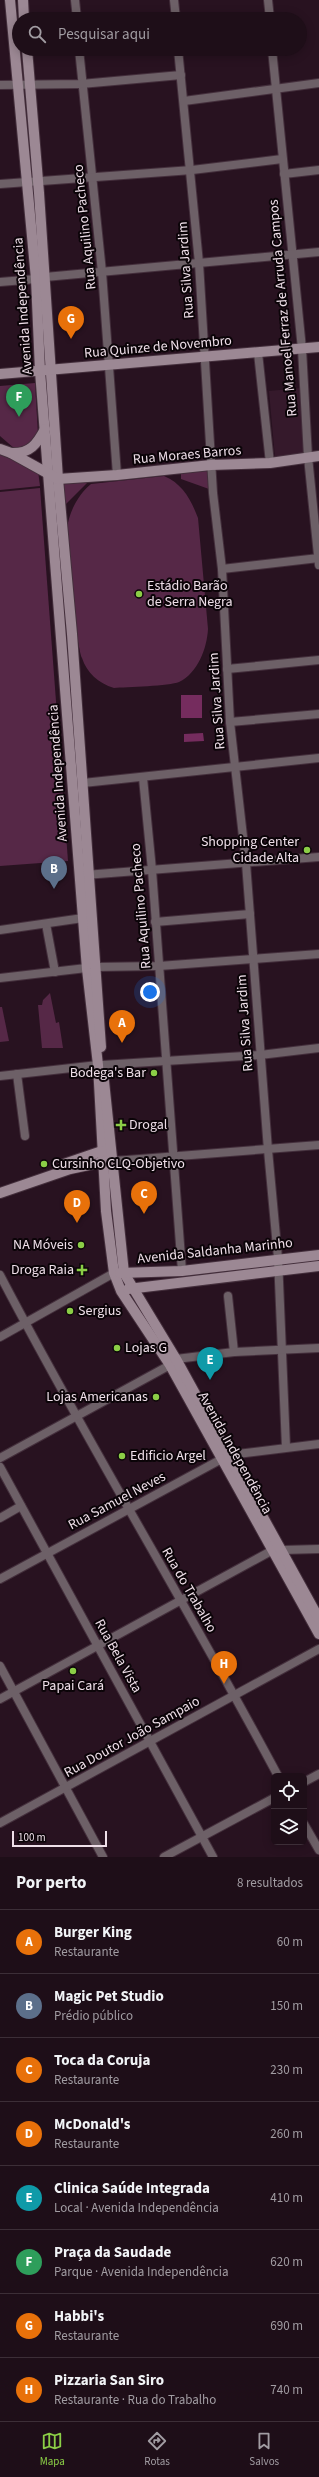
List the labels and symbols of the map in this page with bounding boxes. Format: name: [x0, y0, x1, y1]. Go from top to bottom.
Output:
street label: Rua Aquilino Pacheco: [68, 163, 102, 291]
street label: Rua Manoel Ferraz de Arruda Campos: [264, 198, 302, 417]
street label: Rua Silva Jardim: [173, 221, 199, 319]
street label: Avenida Independência: [8, 237, 38, 375]
pin: G: [58, 306, 84, 339]
street label: Rua Quinze de Novembro: [83, 331, 233, 363]
pin: F: [6, 384, 32, 417]
street label: Rua Moraes Barros: [132, 440, 242, 470]
place label: Estádio Barão de Serra Negra: [147, 576, 233, 612]
marker: Estádio Barão de Serra Negra: [134, 589, 144, 599]
street label: Rua Silva Jardim: [204, 652, 230, 750]
street label: Avenida Independência: [43, 704, 73, 842]
place label: Shopping Center Cidade Alta: [201, 832, 299, 868]
street label: Rua Aquilino Pacheco: [126, 842, 156, 970]
marker: Shopping Center Cidade Alta: [302, 845, 312, 855]
pin: B: [41, 856, 67, 889]
street label: Rua Silva Jardim: [232, 974, 258, 1072]
your location: [140, 982, 160, 1002]
pin: A: [109, 1010, 135, 1043]
place label: Bodega's Bar: [70, 1063, 146, 1083]
marker: Bodega's Bar: [149, 1068, 159, 1078]
place label: Drogal: [129, 1115, 168, 1135]
marker: Drogal: [116, 1120, 126, 1130]
place label: Cursinho CLQ-Objetivo: [52, 1154, 185, 1174]
marker: Cursinho CLQ-Objetivo: [39, 1159, 49, 1169]
pin: C: [131, 1181, 157, 1214]
pin: D: [64, 1190, 90, 1223]
street label: Avenida Saldanha Marinho: [136, 1233, 294, 1269]
place label: NA Móveis: [13, 1235, 73, 1255]
marker: NA Móveis: [76, 1240, 86, 1250]
place label: Droga Raia: [11, 1260, 74, 1280]
marker: Droga Raia: [77, 1265, 87, 1275]
place label: Sergius: [78, 1301, 121, 1321]
marker: Sergius: [65, 1306, 75, 1316]
place label: Lojas G: [125, 1338, 167, 1358]
marker: Lojas G: [112, 1343, 122, 1353]
pin: E: [197, 1347, 223, 1380]
place label: Lojas Americanas: [46, 1387, 148, 1407]
street label: Avenida Independência: [193, 1388, 277, 1518]
marker: Lojas Americanas: [151, 1392, 161, 1402]
place label: Edificio Argel: [130, 1446, 206, 1466]
marker: Edificio Argel: [117, 1451, 127, 1461]
street label: Rua Samuel Neves: [65, 1467, 169, 1535]
street label: Rua do Trabalho: [156, 1544, 222, 1636]
street label: Rua Bela Vista: [89, 1615, 147, 1697]
pin: H: [211, 1651, 237, 1684]
marker: Papai Cará: [68, 1666, 78, 1676]
place label: Papai Cará: [42, 1676, 104, 1696]
street label: Rua Doutor João Sampaio: [61, 1691, 203, 1783]
scale bar: [12, 1829, 107, 1848]

